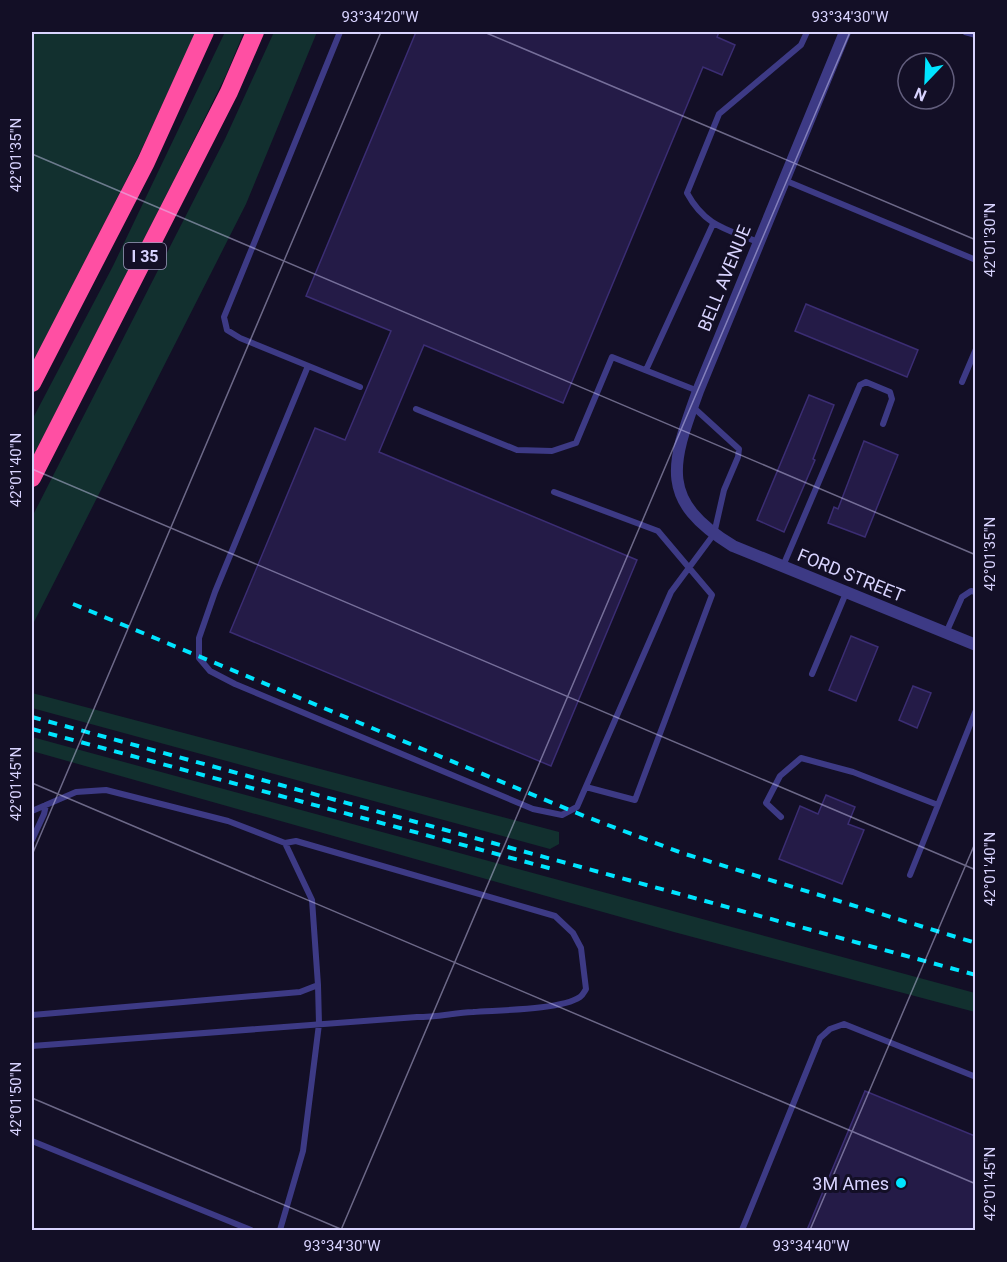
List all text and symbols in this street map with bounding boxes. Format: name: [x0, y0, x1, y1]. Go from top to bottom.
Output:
text: 93°34'20"W: [342, 8, 418, 26]
text: 93°34'30"W: [812, 8, 888, 26]
north arrow: [896, 51, 956, 111]
text: N: [911, 83, 929, 105]
text: 42°01'35"N: [7, 118, 25, 192]
text: 42°01'30"N: [981, 203, 999, 277]
street label: BELL AVENUE: [693, 222, 755, 334]
road number: I 35: [124, 243, 166, 269]
text: 42°01'40"N: [7, 433, 25, 507]
text: 42°01'35"N: [981, 517, 999, 591]
street label: FORD STREET: [794, 544, 908, 606]
text: 42°01'45"N: [7, 747, 25, 821]
text: 42°01'40"N: [981, 832, 999, 906]
text: 42°01'50"N: [7, 1062, 25, 1136]
text: 42°01'45"N: [981, 1147, 999, 1221]
place label: 3M Ames: [812, 1173, 889, 1194]
marker: 3M Ames: [894, 1176, 908, 1190]
text: 93°34'30"W: [304, 1237, 380, 1255]
text: 93°34'40"W: [773, 1237, 849, 1255]

